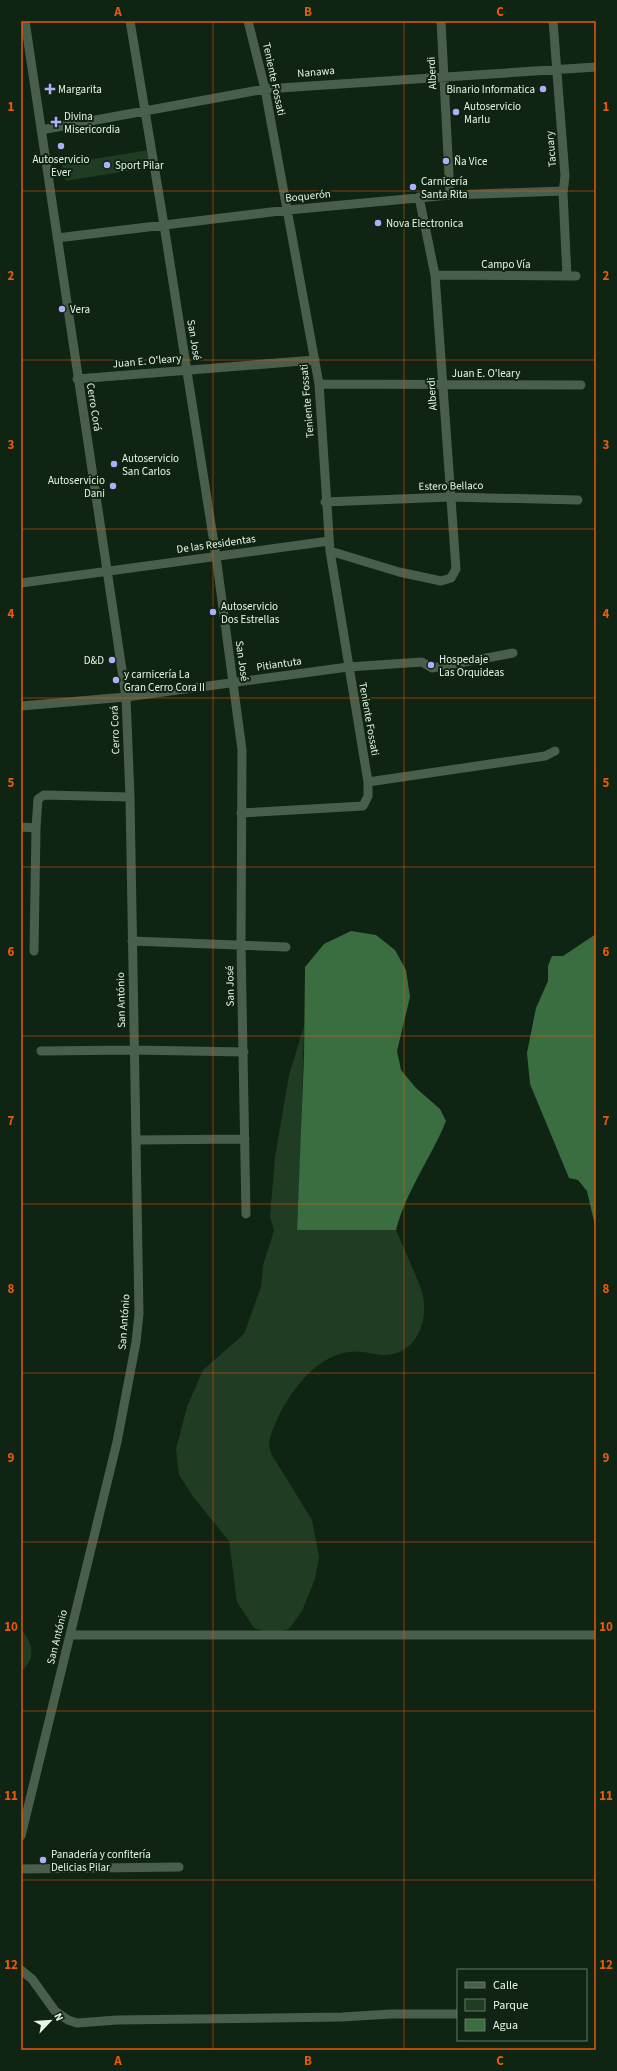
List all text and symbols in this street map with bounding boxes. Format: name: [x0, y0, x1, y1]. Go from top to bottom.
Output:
text: A: [113, 3, 122, 21]
text: B: [304, 3, 312, 21]
text: C: [496, 3, 504, 21]
street label: Teniente Fossati: [259, 41, 289, 117]
street label: Alberdi: [424, 56, 440, 90]
street label: Nanawa: [297, 63, 335, 81]
place label: Margarita: [58, 82, 102, 97]
place label: Binario Informatica: [446, 82, 535, 97]
marker: Margarita: [45, 84, 55, 94]
marker: Binario Informatica: [538, 84, 548, 94]
text: 1: [8, 98, 15, 116]
text: 1: [603, 98, 610, 116]
place label: Autoservicio Marlu: [464, 99, 521, 127]
marker: Autoservicio Marlu: [451, 107, 461, 117]
place label: Divina Misericordia: [64, 109, 120, 137]
marker: Divina Misericordia: [51, 117, 61, 127]
street label: Tacuary: [542, 130, 560, 168]
marker: Autoservicio Ever: [56, 141, 66, 151]
place label: Autoservicio Ever: [32, 152, 90, 180]
place label: Ña Vice: [454, 154, 488, 169]
marker: Ña Vice: [441, 156, 451, 166]
place label: Sport Pilar: [115, 158, 164, 173]
marker: Sport Pilar: [102, 160, 112, 170]
place label: Carnicería Santa Rita: [421, 174, 468, 202]
marker: Carnicería Santa Rita: [408, 182, 418, 192]
street label: Boquerón: [285, 186, 331, 206]
place label: Nova Electronica: [386, 216, 463, 231]
marker: Nova Electronica: [373, 218, 383, 228]
street label: Campo Vía: [481, 257, 531, 272]
text: 2: [8, 267, 15, 285]
text: 2: [603, 267, 610, 285]
place label: Vera: [70, 302, 90, 317]
marker: Vera: [57, 304, 67, 314]
street label: San José: [183, 319, 205, 362]
street label: Juan E. O'leary: [112, 351, 182, 371]
street label: Teniente Fossati: [296, 363, 318, 439]
street label: Juan E. O'leary: [452, 366, 520, 381]
street label: Alberdi: [423, 377, 441, 411]
street label: Cerro Corá: [83, 382, 105, 432]
text: 3: [8, 436, 15, 454]
text: 3: [603, 436, 610, 454]
place label: Autoservicio San Carlos: [122, 451, 179, 479]
marker: Autoservicio San Carlos: [109, 459, 119, 469]
place label: Autoservicio Dani: [48, 473, 105, 501]
street label: Estero Bellaco: [418, 478, 484, 494]
marker: Autoservicio Dani: [108, 481, 118, 491]
street label: De las Residentas: [175, 531, 257, 557]
place label: Autoservicio Dos Estrellas: [221, 599, 280, 627]
text: 4: [8, 605, 15, 623]
text: 4: [603, 605, 610, 623]
marker: Autoservicio Dos Estrellas: [208, 607, 218, 617]
street label: San José: [232, 640, 252, 683]
place label: Hospedaje Las Orquideas: [439, 652, 504, 680]
place label: D&D: [84, 653, 104, 668]
street label: Pitiantuta: [255, 653, 303, 675]
marker: D&D: [107, 655, 117, 665]
marker: Hospedaje Las Orquideas: [426, 660, 436, 670]
place label: y carnicería La Gran Cerro Cora II: [124, 667, 205, 695]
marker: y carnicería La Gran Cerro Cora II: [111, 675, 121, 685]
street label: Teniente Fossati: [355, 681, 383, 757]
street label: Cerro Corá: [107, 705, 123, 755]
text: 5: [8, 774, 15, 792]
text: 5: [603, 774, 610, 792]
text: 6: [8, 943, 15, 961]
text: 6: [603, 943, 610, 961]
street label: San José: [222, 965, 238, 1007]
street label: San António: [113, 972, 129, 1028]
text: 7: [8, 1112, 15, 1130]
text: 7: [603, 1112, 610, 1130]
text: 8: [8, 1280, 15, 1298]
text: 8: [603, 1280, 610, 1298]
street label: San António: [115, 1294, 133, 1350]
text: 9: [8, 1449, 15, 1467]
text: 9: [603, 1449, 610, 1467]
street label: San António: [43, 1608, 71, 1666]
text: 10: [4, 1618, 18, 1636]
text: 10: [599, 1618, 613, 1636]
text: 11: [4, 1787, 18, 1805]
text: 11: [599, 1787, 613, 1805]
place label: Panadería y confitería Delicias Pilar: [51, 1847, 151, 1875]
marker: Panadería y confitería Delicias Pilar: [38, 1855, 48, 1865]
text: 12: [4, 1956, 18, 1974]
text: 12: [599, 1956, 613, 1974]
legend: [457, 1969, 587, 2041]
text: Calle: [493, 1977, 518, 1994]
text: Parque: [493, 1997, 529, 2014]
north arrow: [30, 2001, 70, 2041]
text: N: [50, 2010, 67, 2023]
text: Agua: [493, 2017, 518, 2034]
text: A: [113, 2052, 122, 2070]
text: B: [304, 2052, 312, 2070]
text: C: [496, 2052, 504, 2070]

